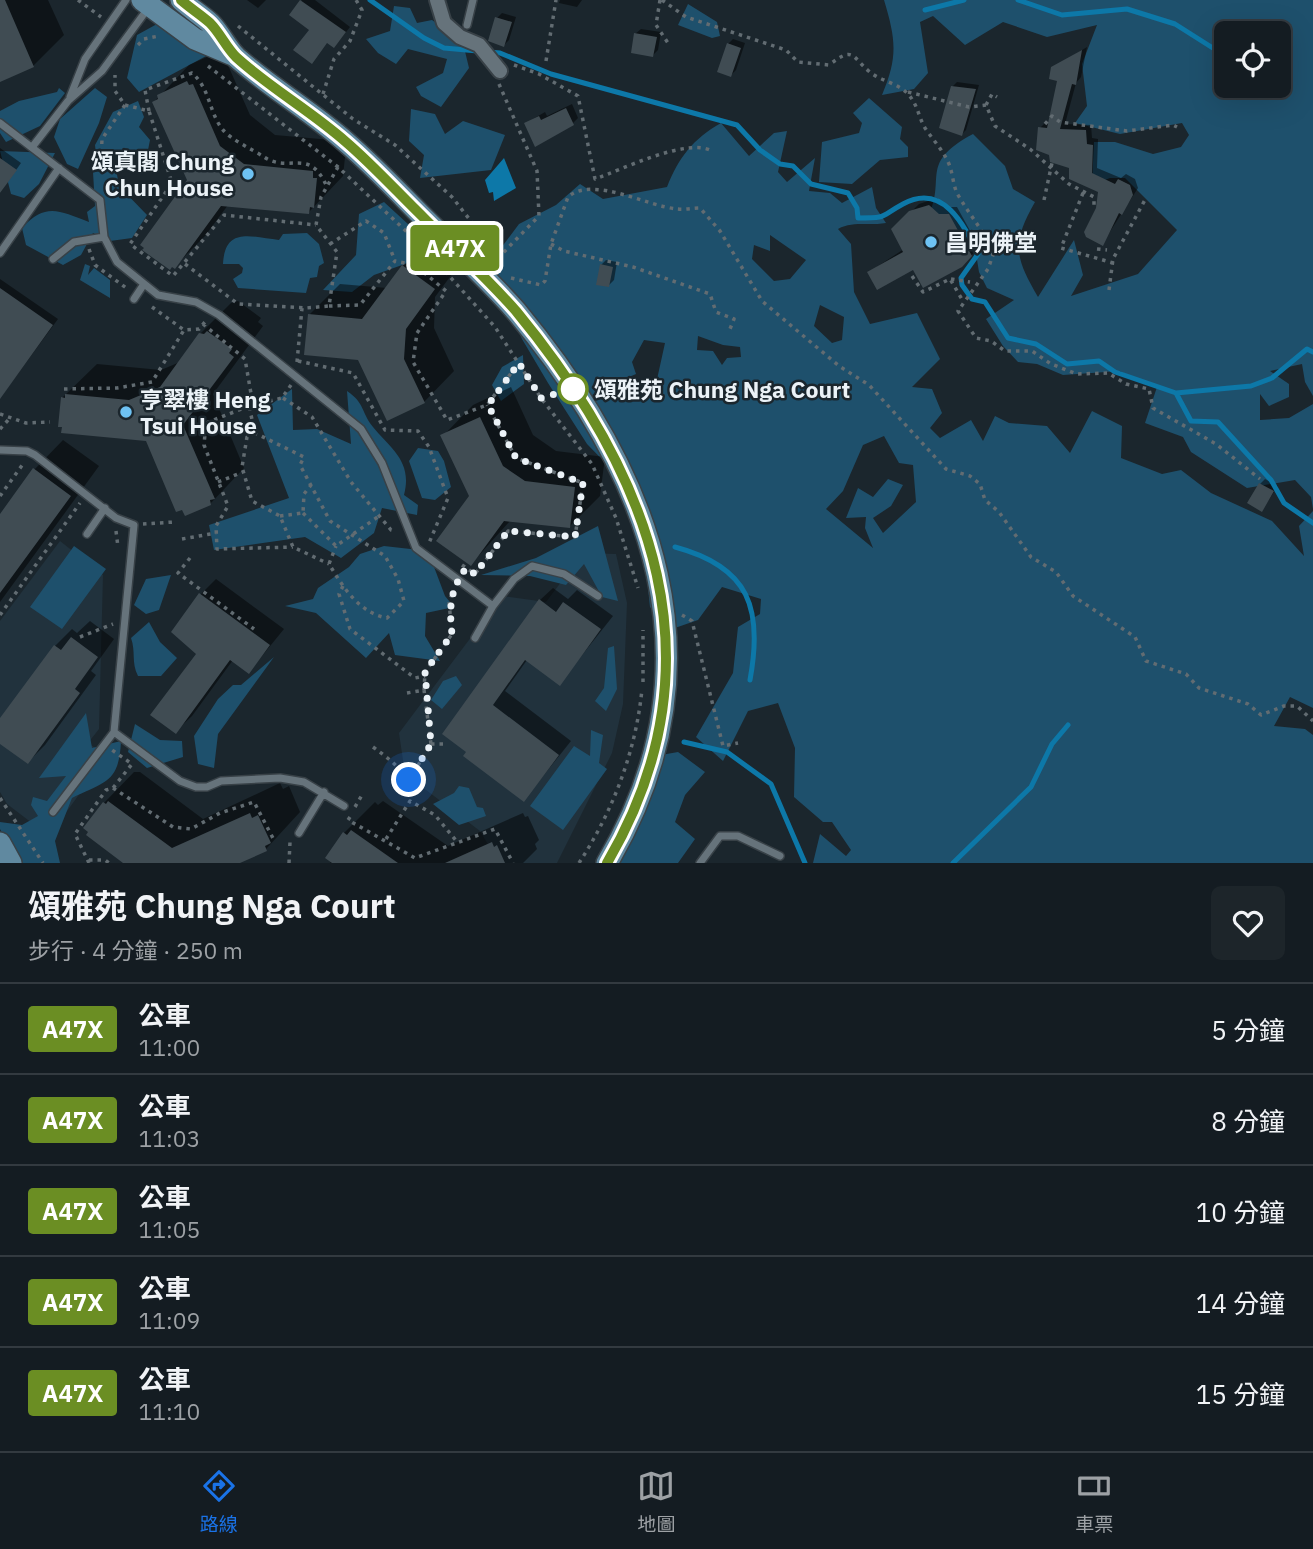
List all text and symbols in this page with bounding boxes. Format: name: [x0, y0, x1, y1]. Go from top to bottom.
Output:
map controls: [1214, 21, 1291, 98]
button: locate: [1214, 21, 1291, 98]
place label: 頌真閣 Chung Chun House: [91, 146, 234, 202]
marker: 頌真閣 Chung Chun House: [240, 166, 256, 182]
line badge: A47X: [406, 225, 504, 271]
place label: 昌明佛堂: [945, 227, 1037, 257]
text: A47X: [424, 232, 486, 264]
marker: 昌明佛堂: [923, 234, 939, 250]
marker: 頌雅苑 Chung Nga Court: [558, 374, 588, 404]
place label: 頌雅苑 Chung Nga Court: [594, 374, 851, 404]
place label: 亨翠樓 Heng Tsui House: [140, 384, 271, 440]
marker: 亨翠樓 Heng Tsui House: [118, 404, 134, 420]
your location: [391, 762, 426, 797]
text: 頌雅苑 Chung Nga Court: [28, 884, 396, 927]
button: heart: [1211, 886, 1285, 960]
text: 步行 · 4 分鐘 · 250 m: [28, 935, 243, 965]
text: 公車: [138, 998, 190, 1032]
text: A47X: [42, 1013, 103, 1045]
text: 5 分鐘: [1211, 1013, 1285, 1047]
text: 11:00: [138, 1032, 200, 1062]
text: 公車: [138, 1089, 190, 1123]
text: A47X: [42, 1104, 103, 1136]
text: 8 分鐘: [1211, 1104, 1285, 1138]
text: 11:03: [138, 1123, 200, 1153]
text: 公車: [138, 1180, 190, 1214]
text: A47X: [42, 1195, 103, 1227]
text: 10 分鐘: [1196, 1195, 1285, 1229]
text: 11:05: [138, 1214, 200, 1244]
text: 公車: [138, 1271, 190, 1305]
text: A47X: [42, 1286, 103, 1318]
text: 14 分鐘: [1196, 1286, 1285, 1320]
text: 11:09: [138, 1305, 200, 1335]
text: 公車: [138, 1362, 190, 1396]
text: A47X: [42, 1377, 103, 1409]
text: 15 分鐘: [1196, 1377, 1285, 1411]
text: 11:10: [138, 1396, 200, 1426]
tab: 路線: [200, 1467, 238, 1536]
tab: 地圖: [637, 1467, 675, 1536]
tab: 車票: [1075, 1467, 1113, 1536]

